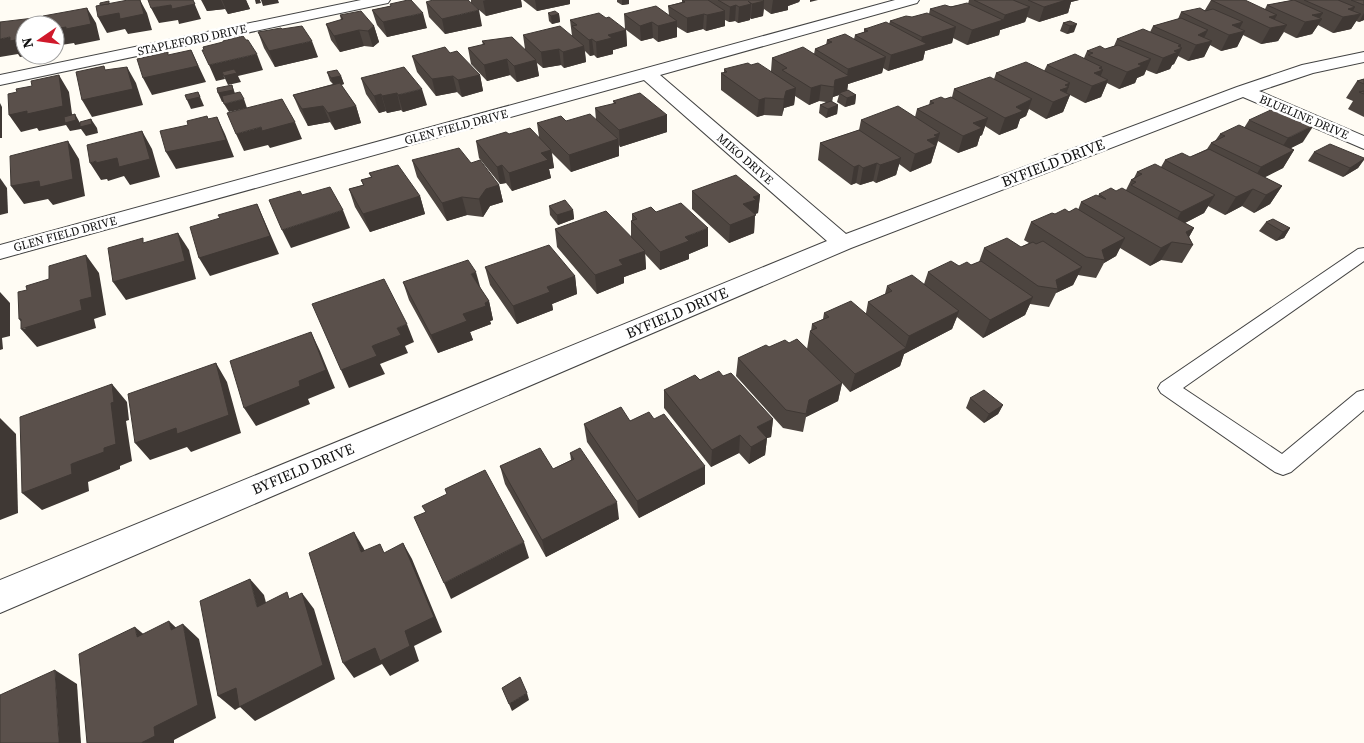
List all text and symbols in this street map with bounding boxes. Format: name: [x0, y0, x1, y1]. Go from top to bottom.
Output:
north arrow: [15, 15, 65, 65]
street label: STAPLEFORD DRIVE: [136, 21, 248, 59]
text: N: [16, 36, 38, 50]
street label: BLUELINE DRIVE: [1257, 91, 1351, 143]
street label: GLEN FIELD DRIVE: [403, 106, 509, 148]
street label: MIKO DRIVE: [713, 130, 777, 188]
street label: BYFIELD DRIVE: [998, 133, 1107, 192]
street label: GLEN FIELD DRIVE: [12, 213, 118, 255]
street label: BYFIELD DRIVE: [623, 282, 731, 343]
street label: BYFIELD DRIVE: [249, 438, 357, 499]

